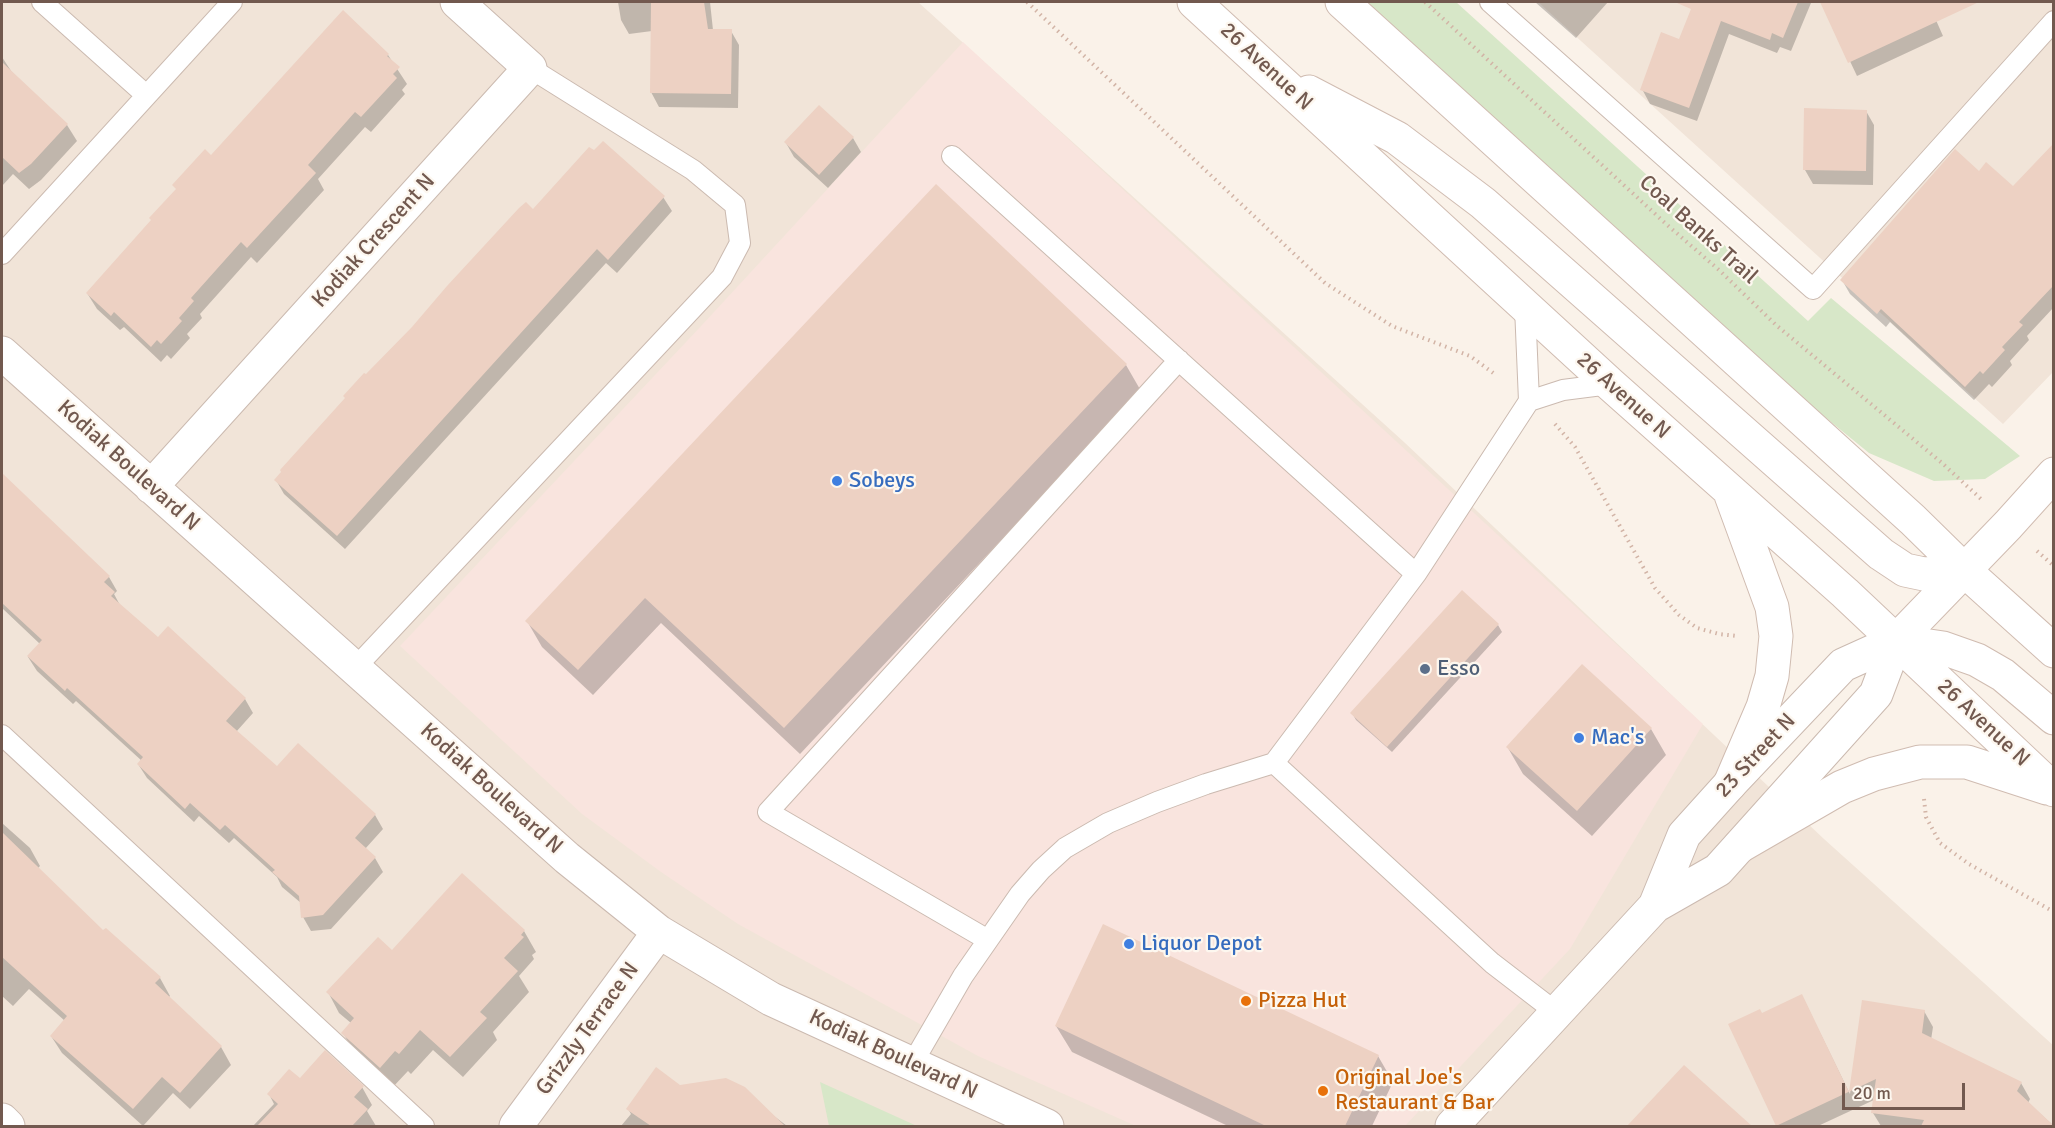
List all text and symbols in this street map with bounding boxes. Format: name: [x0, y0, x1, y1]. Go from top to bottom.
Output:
street label: 26 Avenue N: [1214, 17, 1318, 117]
street label: Kodiak Crescent N: [307, 169, 441, 313]
street label: Coal Banks Trail: [1633, 170, 1763, 290]
street label: 26 Avenue N: [1571, 347, 1675, 445]
street label: Kodiak Boulevard N: [51, 395, 205, 537]
place label: Sobeys: [849, 468, 915, 494]
marker: Sobeys: [830, 474, 844, 488]
place label: Esso: [1437, 656, 1480, 682]
marker: Esso: [1418, 662, 1432, 676]
street label: 26 Avenue N: [1931, 673, 2035, 773]
street label: 23 Street N: [1710, 708, 1802, 804]
street label: Kodiak Boulevard N: [414, 718, 568, 860]
place label: Mac's: [1591, 725, 1644, 751]
marker: Mac's: [1572, 731, 1586, 745]
place label: Liquor Depot: [1141, 931, 1262, 957]
marker: Liquor Depot: [1122, 937, 1136, 951]
street label: Grizzly Terrace N: [531, 957, 645, 1101]
place label: Pizza Hut: [1258, 988, 1347, 1014]
marker: Pizza Hut: [1239, 994, 1253, 1008]
street label: Kodiak Boulevard N: [804, 1004, 982, 1106]
place label: Original Joe's Restaurant & Bar: [1335, 1065, 1494, 1116]
scale bar: [1845, 1071, 1968, 1109]
text: 20 m: [1853, 1082, 1891, 1104]
marker: Original Joe's Restaurant & Bar: [1316, 1084, 1330, 1098]

